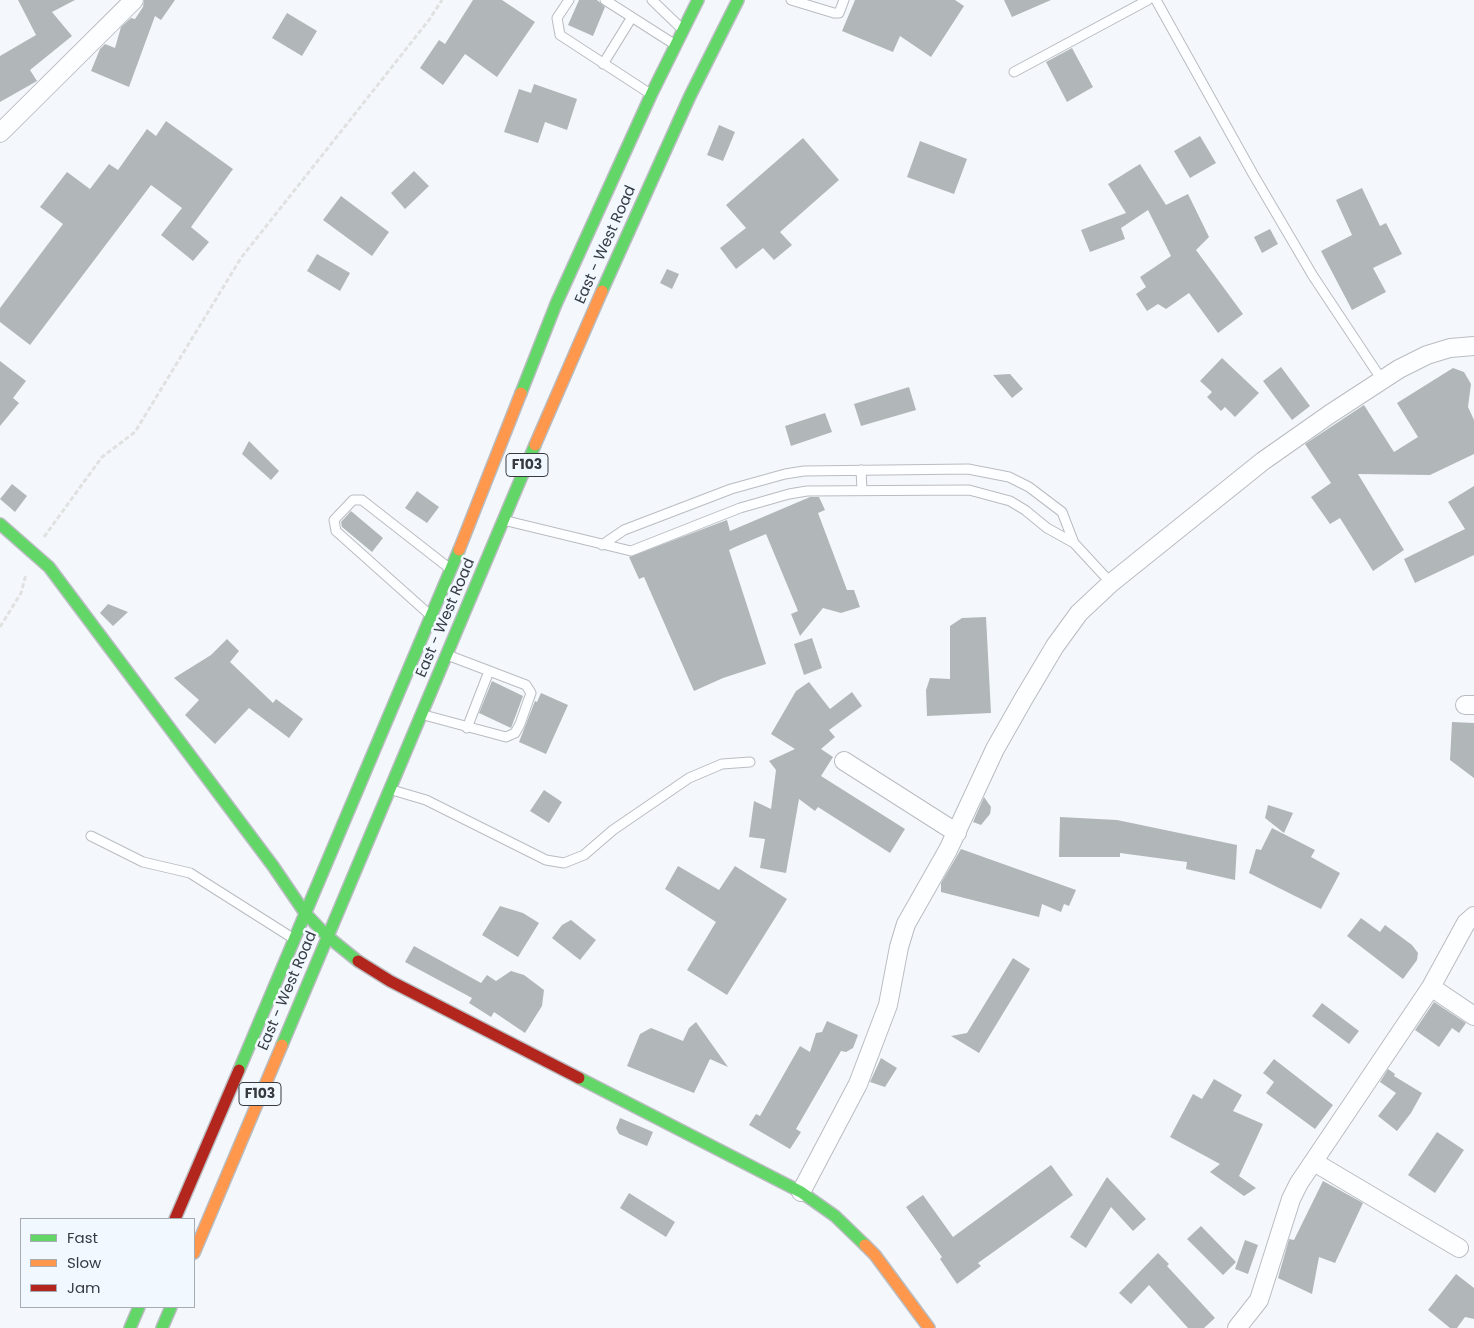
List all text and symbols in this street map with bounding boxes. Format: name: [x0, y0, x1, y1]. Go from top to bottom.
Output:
street label: East - West Road: [572, 183, 640, 307]
road number: F103: [506, 454, 548, 476]
street label: East - West Road: [413, 556, 479, 680]
street label: East - West Road: [255, 929, 321, 1053]
road number: F103: [239, 1082, 281, 1106]
legend: [20, 1218, 195, 1308]
text: Fast: [67, 1227, 98, 1248]
text: Slow: [67, 1252, 101, 1273]
text: Jam: [67, 1277, 101, 1298]

